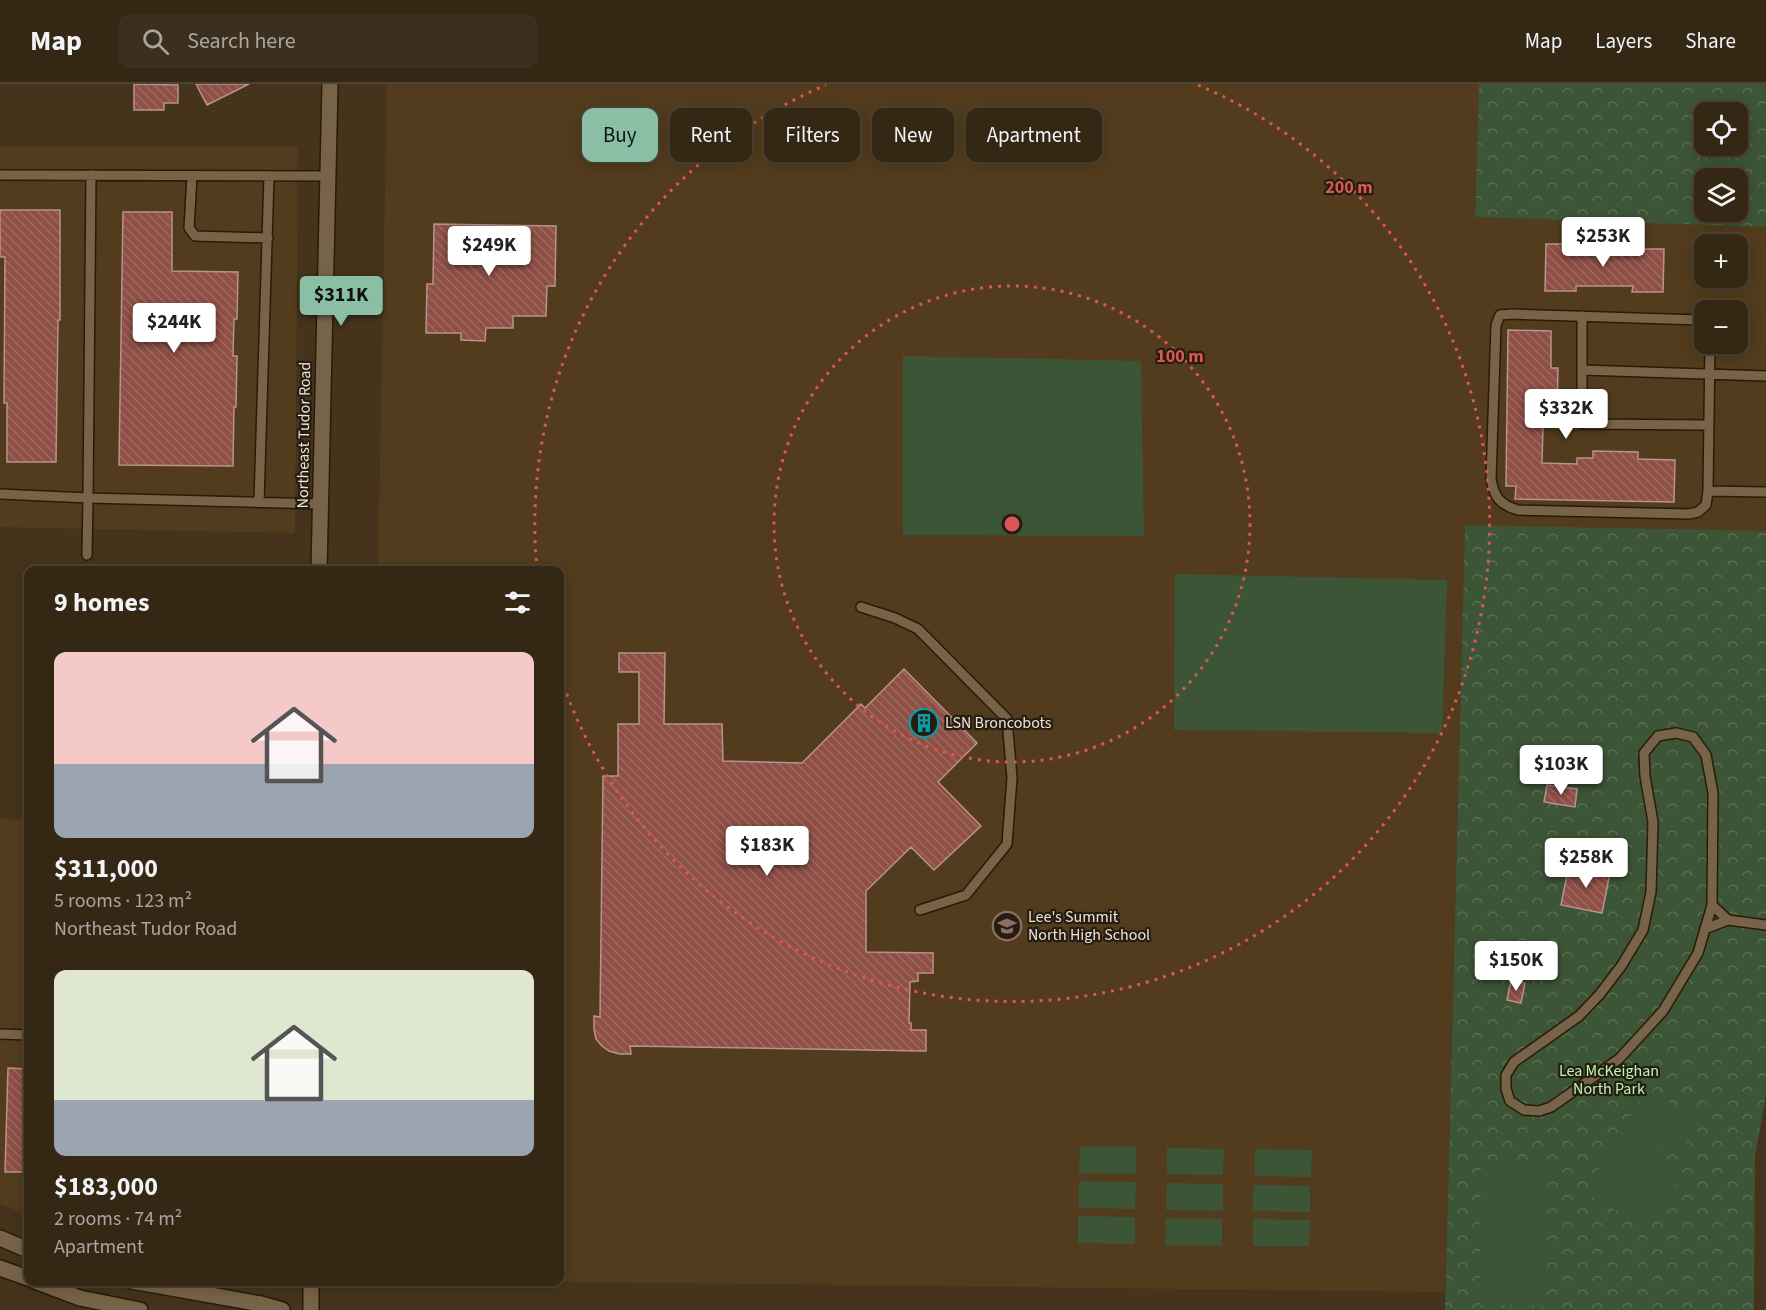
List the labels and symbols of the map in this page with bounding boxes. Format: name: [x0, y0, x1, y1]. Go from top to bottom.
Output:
text: 200 m: [1325, 175, 1373, 200]
pin: $253K: [1561, 217, 1645, 268]
pin: $249K: [447, 226, 531, 277]
pin: $311K: [299, 276, 383, 327]
pin: $244K: [132, 303, 216, 354]
text: 100 m: [1156, 344, 1204, 369]
street label: Northeast Tudor Road: [292, 361, 316, 509]
pin: $332K: [1524, 389, 1608, 440]
centre of rings: [1002, 514, 1022, 534]
building icon: LSN Broncobots: [908, 707, 940, 739]
place label: LSN Broncobots: [945, 712, 1052, 734]
pin: $103K: [1519, 745, 1603, 796]
pin: $183K: [725, 826, 809, 877]
pin: $258K: [1544, 838, 1628, 889]
place label: Lee's Summit North High School: [1028, 906, 1150, 946]
school or university icon: Lee's Summit North High School: [991, 910, 1023, 942]
pin: $150K: [1474, 941, 1558, 992]
park label: Lea McKeighan North Park: [1559, 1060, 1659, 1100]

